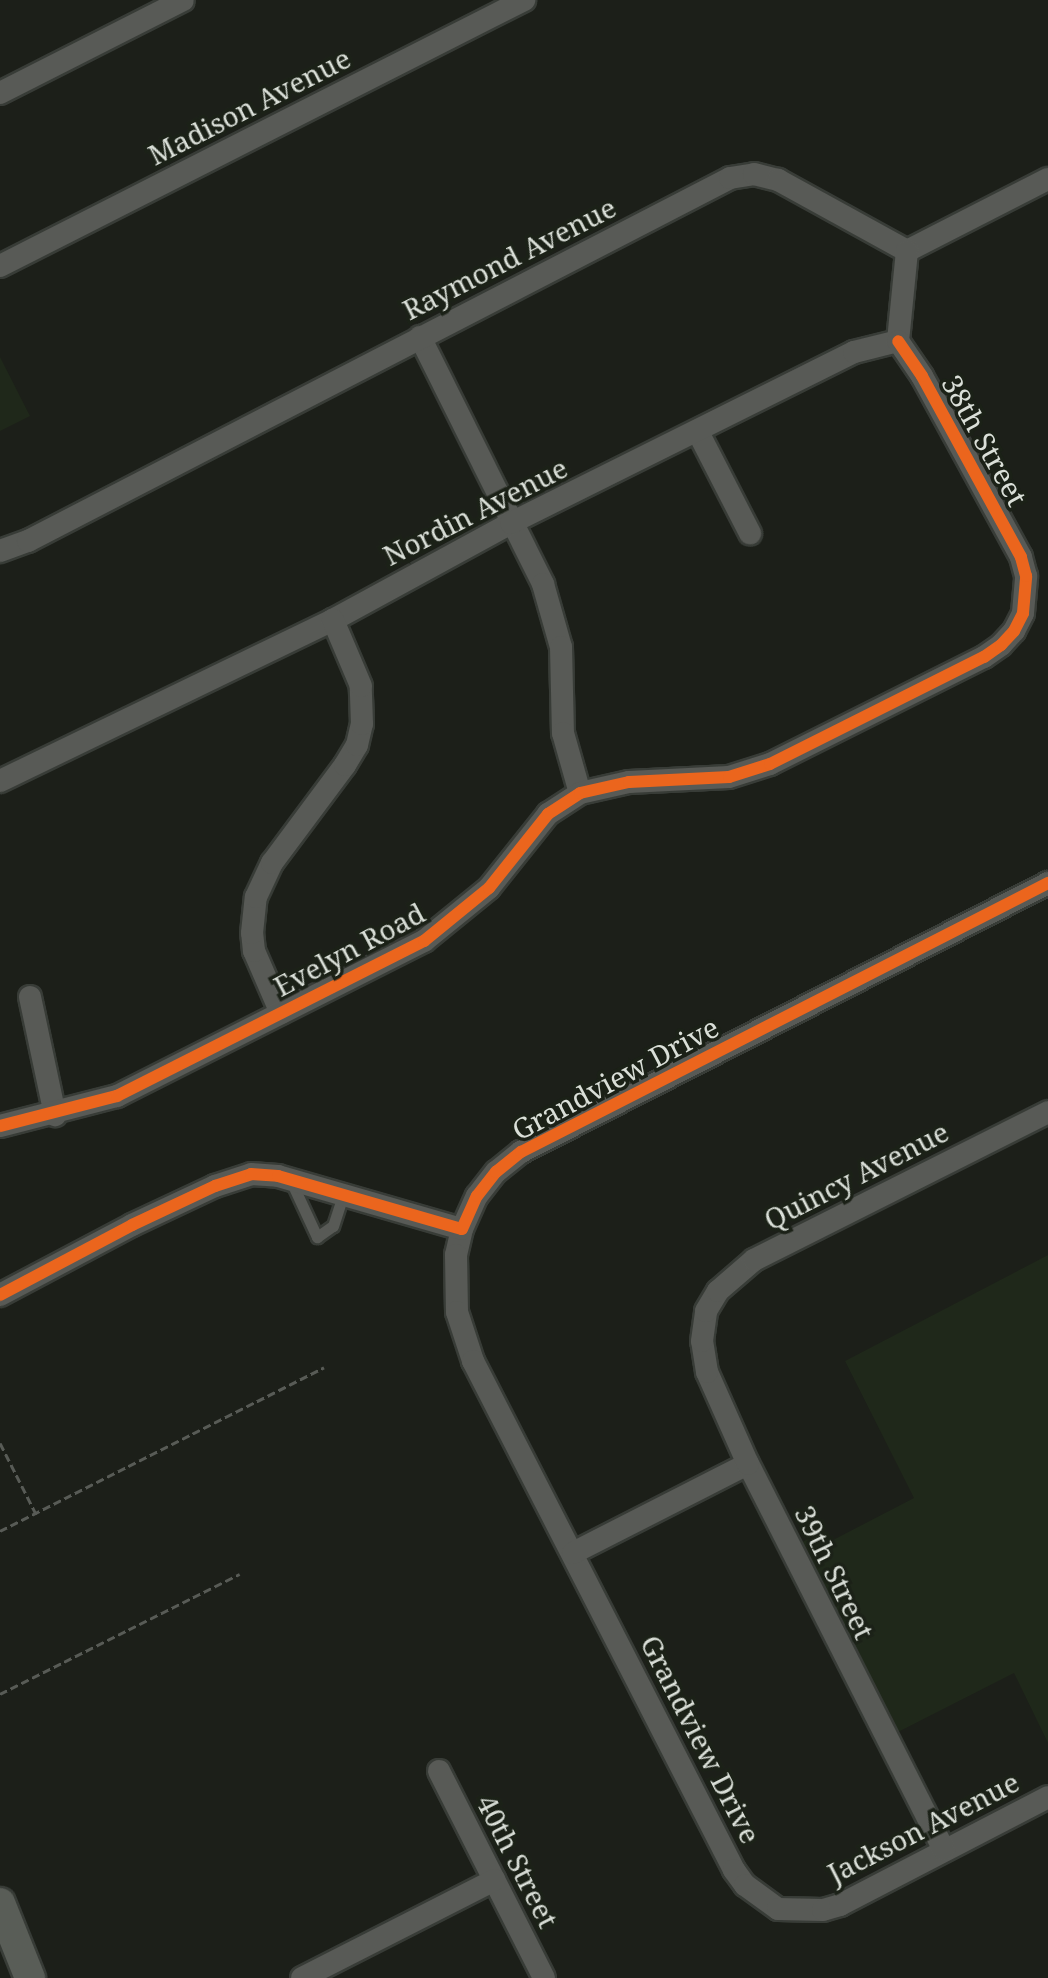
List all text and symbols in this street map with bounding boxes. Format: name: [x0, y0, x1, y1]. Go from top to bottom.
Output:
street label: Madison Avenue: [142, 41, 356, 171]
street label: Raymond Avenue: [397, 190, 621, 326]
street label: 38th Street: [935, 369, 1035, 511]
street label: Nordin Avenue: [377, 450, 573, 572]
street label: Evelyn Road: [268, 895, 430, 1003]
street label: Grandview Drive: [506, 1009, 724, 1147]
street label: Quincy Avenue: [758, 1114, 954, 1236]
street label: 39th Street: [788, 1500, 882, 1644]
street label: Grandview Drive: [634, 1629, 768, 1849]
street label: Jackson Avenue: [822, 1764, 1024, 1890]
street label: 40th Street: [470, 1789, 566, 1933]

